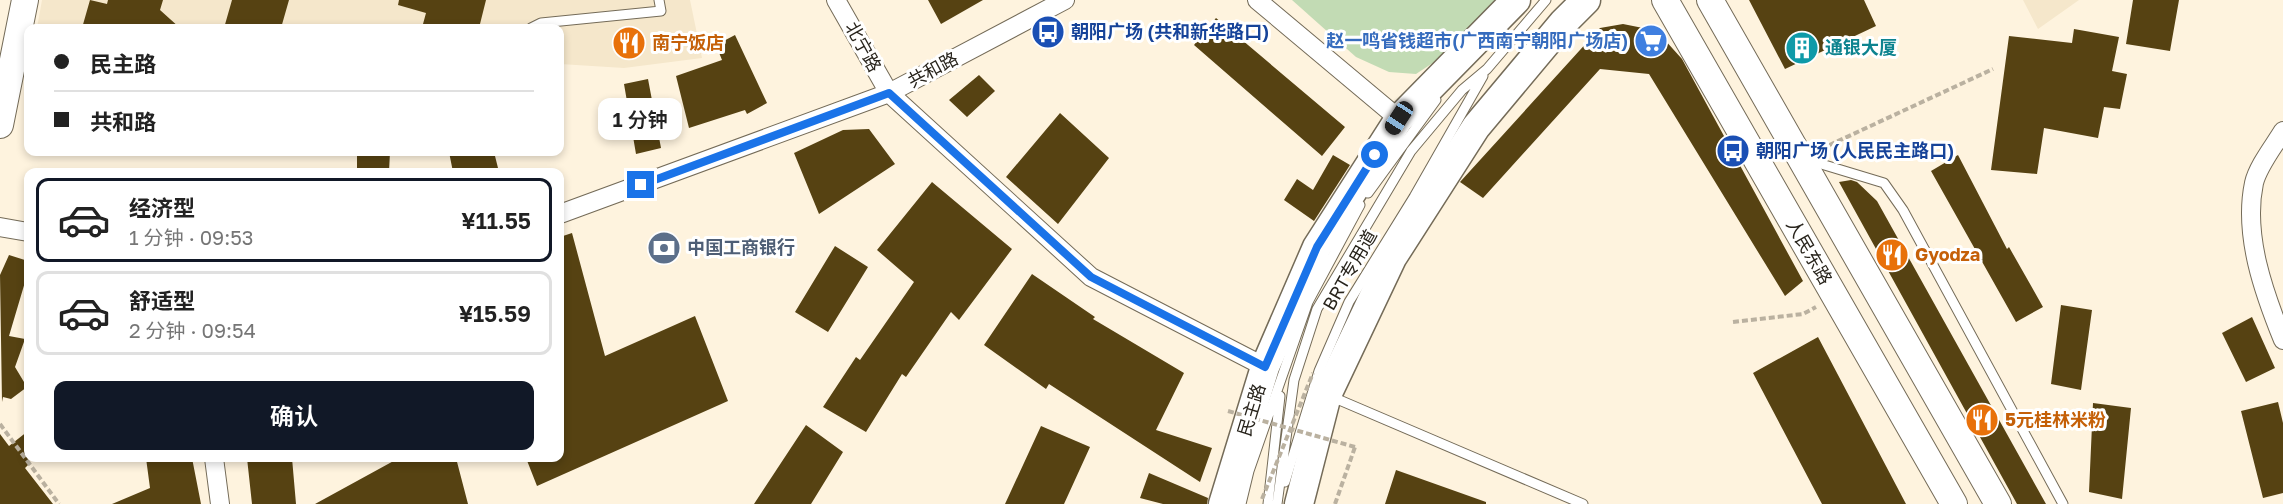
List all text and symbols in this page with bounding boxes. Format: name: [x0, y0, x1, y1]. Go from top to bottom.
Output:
bus stop icon: 朝阳广场 (共和新华路口): [1030, 14, 1066, 50]
street label: 北宁路: [841, 18, 887, 75]
place label: 朝阳广场 (共和新华路口): [1071, 20, 1269, 42]
supermarket icon: 赵一鸣省钱超市(广西南宁朝阳广场店): [1633, 23, 1669, 59]
restaurant icon: 南宁饭店: [611, 25, 647, 61]
place label: 赵一鸣省钱超市(广西南宁朝阳广场店): [1326, 29, 1628, 51]
building icon: 通银大厦: [1784, 30, 1820, 66]
place label: 南宁饭店: [652, 31, 724, 53]
place label: 通银大厦: [1825, 36, 1897, 58]
street label: 共和路: [904, 47, 962, 92]
text: 民主路: [90, 50, 156, 77]
callout: 1 分钟: [599, 98, 683, 140]
car: [1382, 98, 1416, 138]
text: 1 分钟: [612, 107, 668, 131]
text: 共和路: [90, 108, 156, 135]
bus stop icon: 朝阳广场 (人民民主路口): [1715, 133, 1751, 169]
place label: 朝阳广场 (人民民主路口): [1756, 139, 1954, 161]
route start: [1361, 141, 1388, 168]
route end: [627, 171, 654, 198]
icon: car: [57, 193, 111, 247]
text: 经济型: [129, 194, 195, 221]
text: ¥11.55: [461, 207, 531, 234]
street label: 人民东路: [1782, 215, 1837, 288]
text: 1 分钟 · 09:53: [129, 225, 254, 249]
street label: BRT专用道: [1317, 225, 1381, 314]
bank icon: 中国工商银行: [646, 230, 682, 266]
place label: 中国工商银行: [687, 236, 795, 258]
restaurant icon: Gyodza: [1874, 237, 1910, 273]
place label: Gyodza: [1915, 243, 1980, 265]
icon: car: [57, 286, 111, 340]
text: 舒适型: [129, 287, 195, 314]
text: ¥15.59: [459, 300, 531, 327]
text: 2 分钟 · 09:54: [129, 318, 256, 342]
button: 确认: [54, 381, 534, 450]
street label: 民主路: [1233, 381, 1269, 439]
restaurant icon: 5元桂林米粉: [1964, 402, 2000, 438]
place label: 5元桂林米粉: [2005, 408, 2106, 430]

